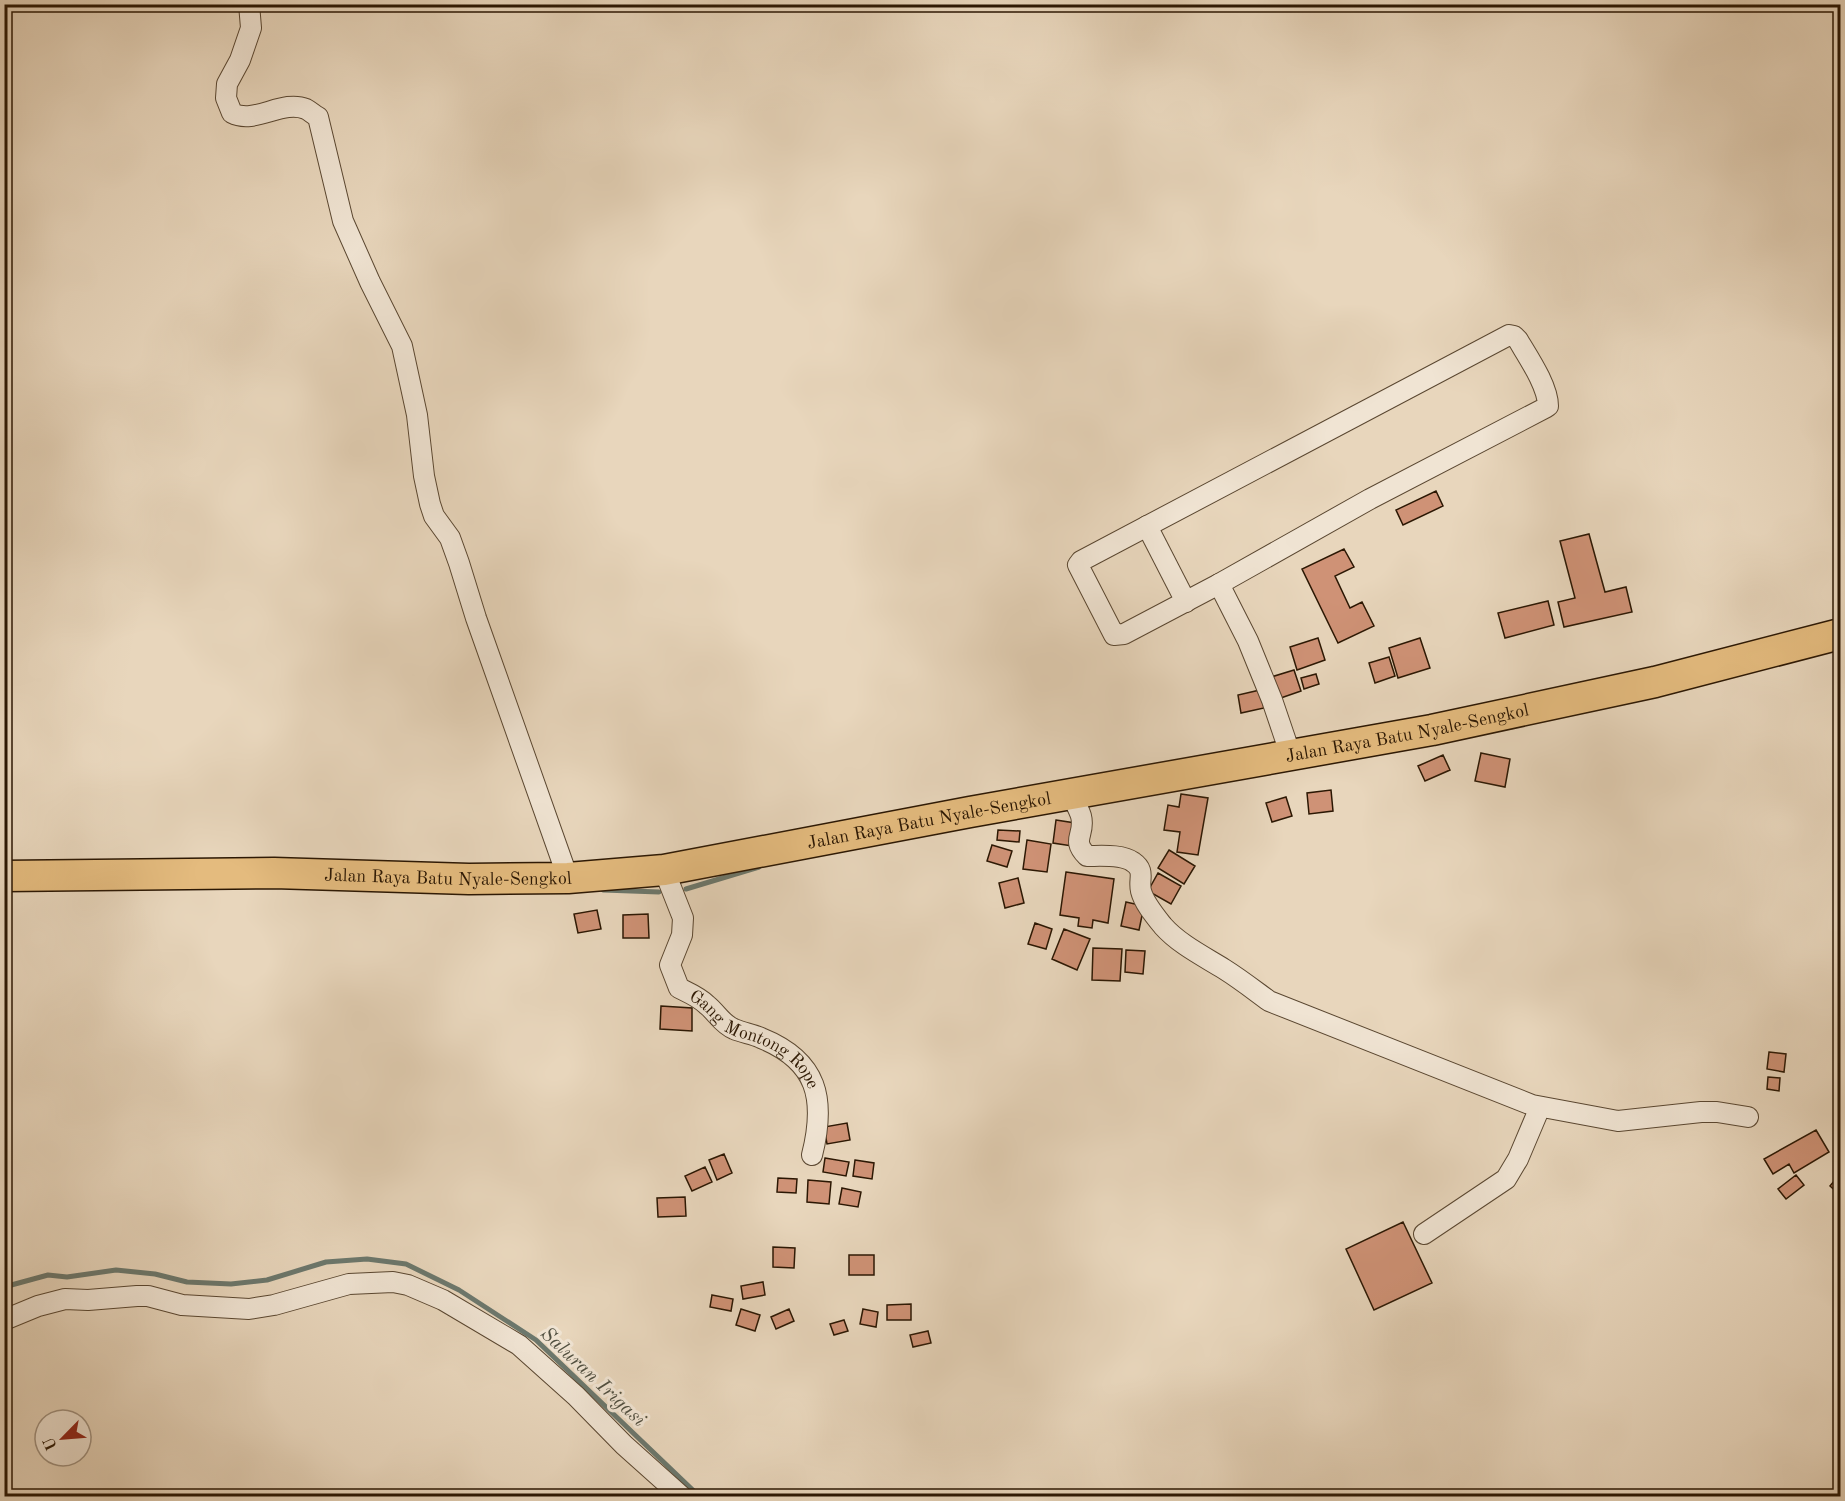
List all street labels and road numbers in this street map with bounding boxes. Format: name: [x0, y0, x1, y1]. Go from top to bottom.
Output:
street label: Jalan Raya Batu Nyale-Sengkol: [1284, 701, 1531, 766]
street label: Jalan Raya Batu Nyale-Sengkol: [806, 790, 1053, 853]
street label: Jalan Raya Batu Nyale-Sengkol: [324, 867, 573, 889]
street label: Gang Montong Rope: [686, 987, 822, 1091]

